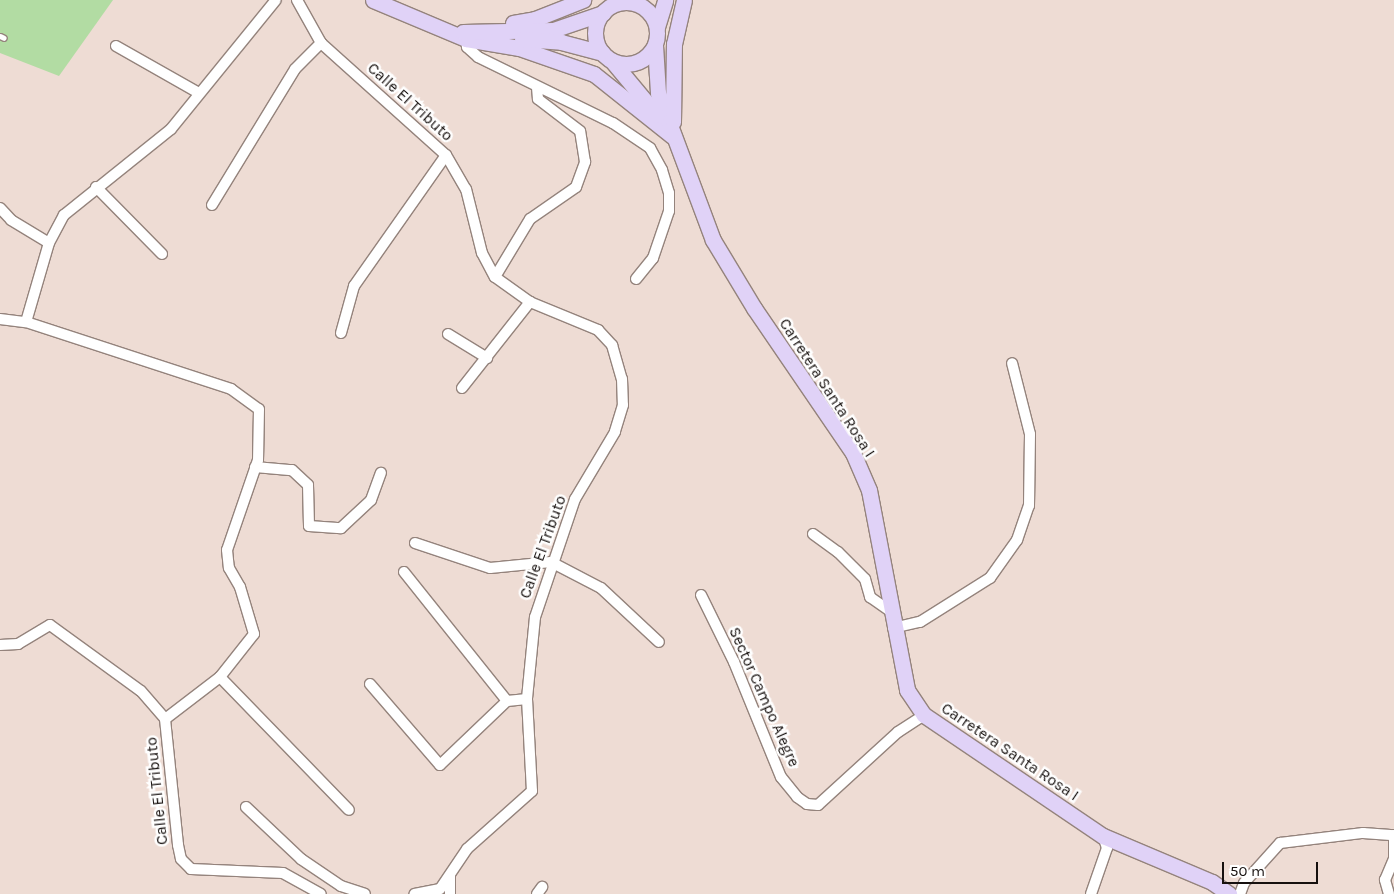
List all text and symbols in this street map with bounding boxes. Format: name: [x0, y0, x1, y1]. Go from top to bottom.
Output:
street label: Calle El Tributo: [363, 59, 457, 145]
street label: Carretera Santa Rosa I: [775, 315, 879, 461]
street label: Calle El Tributo: [515, 493, 571, 601]
street label: Sector Campo Alegre: [725, 624, 803, 770]
street label: Carretera Santa Rosa I: [938, 699, 1082, 805]
street label: Calle El Tributo: [142, 736, 172, 846]
scale bar: [1224, 852, 1320, 884]
text: 50 m: [1230, 862, 1265, 880]

